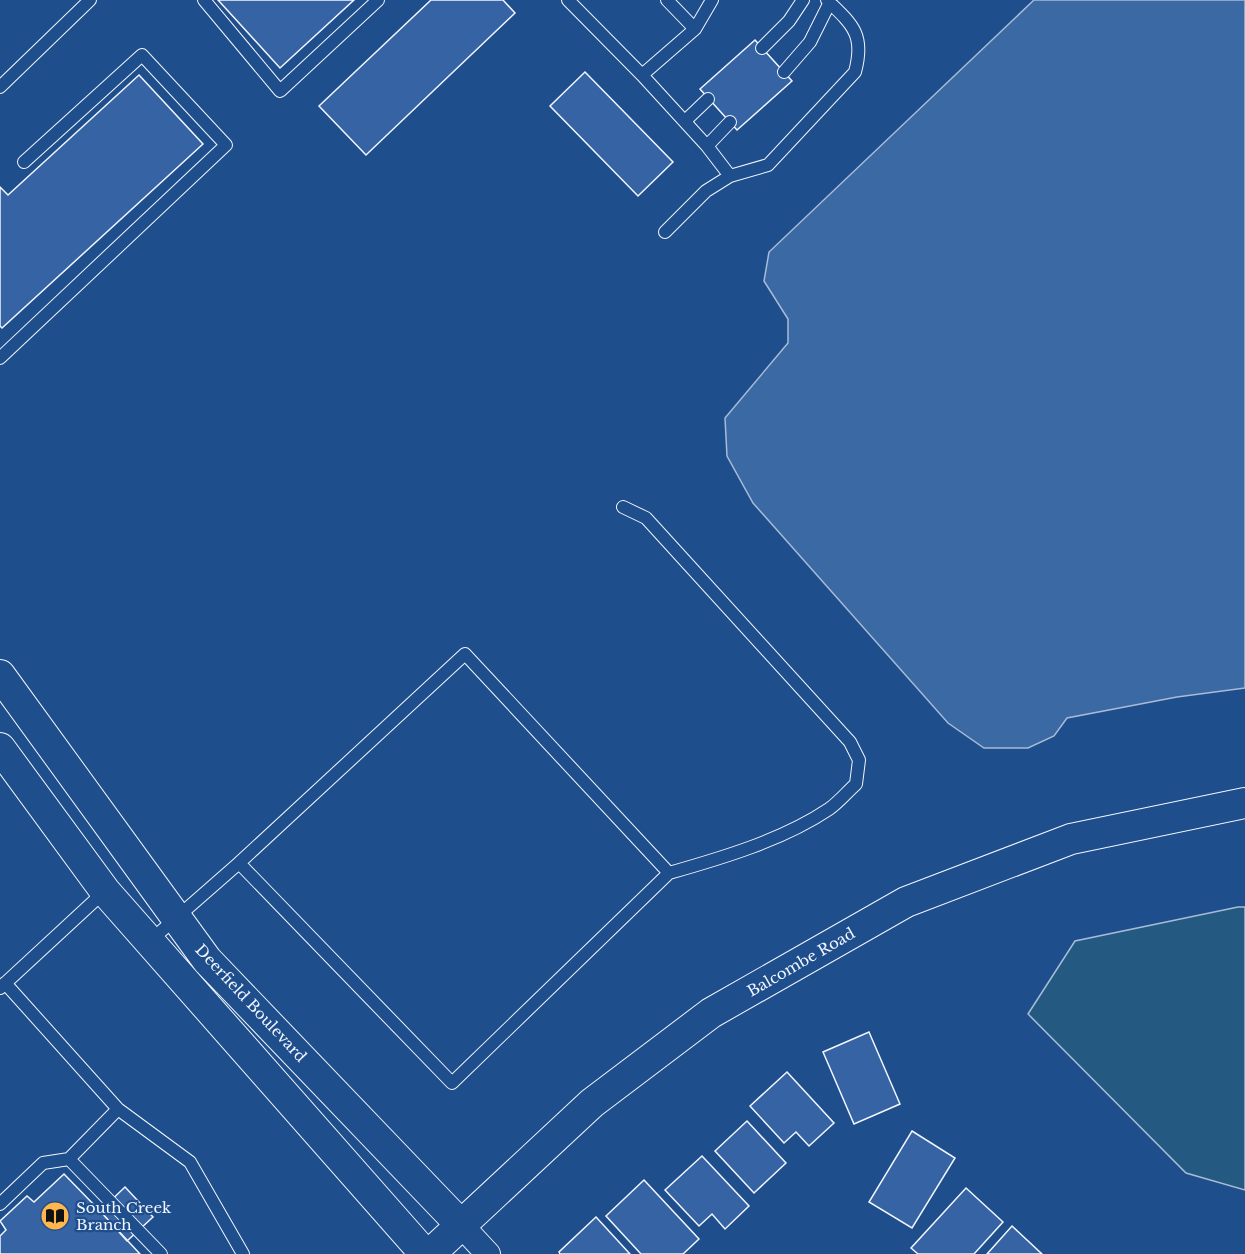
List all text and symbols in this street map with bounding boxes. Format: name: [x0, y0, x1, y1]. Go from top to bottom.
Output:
street label: Balcombe Road: [744, 923, 858, 1001]
street label: Deerfield Boulevard: [191, 940, 311, 1066]
place label: South Creek Branch: [76, 1198, 172, 1234]
library icon: South Creek Branch: [39, 1200, 71, 1232]

